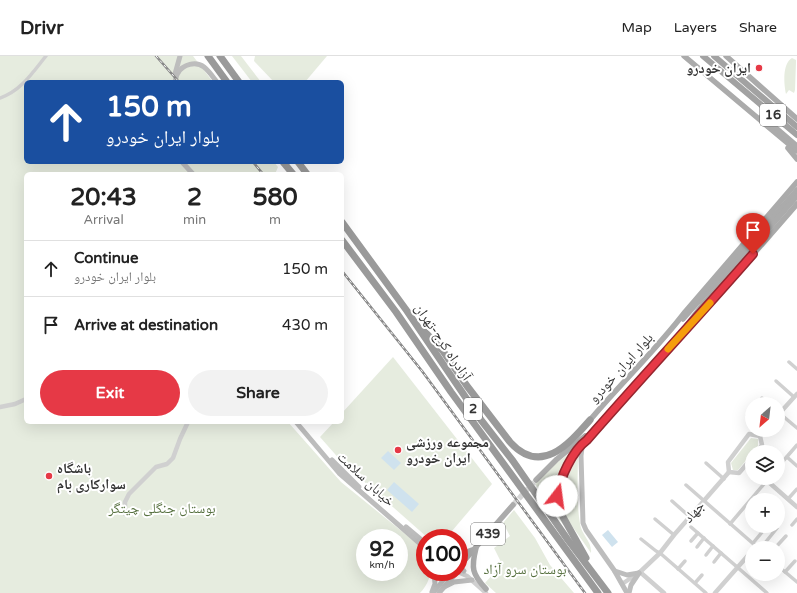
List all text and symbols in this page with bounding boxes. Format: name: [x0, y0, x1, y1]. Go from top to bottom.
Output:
text: Drivr: [20, 17, 63, 39]
text: Map: [622, 19, 652, 36]
text: Layers: [674, 19, 717, 36]
text: Share: [739, 19, 777, 36]
place label: ایران خودرو: [686, 60, 751, 77]
marker: ایران خودرو: [754, 63, 764, 73]
text: 150 m: [106, 90, 192, 124]
icon: ahead: [40, 96, 92, 148]
road number: 16: [760, 104, 786, 126]
text: بلوار ایران خودرو: [106, 126, 220, 148]
text: 20:43: [70, 183, 137, 212]
text: 2: [187, 183, 202, 212]
text: 580: [252, 183, 298, 212]
text: Arrival: [83, 212, 124, 228]
text: min: [183, 212, 206, 228]
text: m: [269, 212, 281, 228]
pin: [736, 213, 770, 254]
icon: arrive: [742, 219, 764, 241]
text: Continue: [74, 249, 138, 267]
icon: ahead: [40, 258, 62, 280]
text: 150 m: [282, 260, 328, 278]
text: بلوار ایران خودرو: [74, 269, 156, 285]
street label: آزادراه کرج-تهران: [410, 300, 475, 385]
icon: arrive: [40, 314, 62, 336]
text: Arrive at destination: [74, 316, 218, 334]
text: 430 m: [282, 316, 328, 334]
street label: بلوار ایران خودرو: [585, 329, 657, 407]
button: Exit: [40, 370, 180, 416]
button: Share: [188, 370, 328, 416]
north arrow: [745, 397, 785, 437]
map controls: [745, 397, 785, 581]
road number: 2: [464, 398, 482, 420]
place label: مجموعه ورزشی ایران خودرو: [406, 434, 489, 467]
marker: مجموعه ورزشی ایران خودرو: [393, 445, 403, 455]
button: layers: [745, 445, 785, 485]
street label: خیابان سلامت: [334, 448, 398, 510]
place label: باشگاه سوارکاری بام: [57, 460, 126, 494]
marker: باشگاه سوارکاری بام: [44, 471, 54, 481]
position arrow: [536, 475, 578, 517]
button: +: [745, 493, 785, 533]
street label: جهاد: [680, 497, 708, 526]
park label: بوستان جنگلی چیتگر: [107, 500, 216, 517]
road number: 439: [471, 523, 505, 545]
speed limit sign: 100: [416, 529, 468, 581]
text: 92: [369, 538, 395, 562]
button: −: [745, 541, 785, 581]
text: km/h: [369, 559, 395, 571]
park label: بوستان سرو آزاد: [484, 561, 567, 578]

